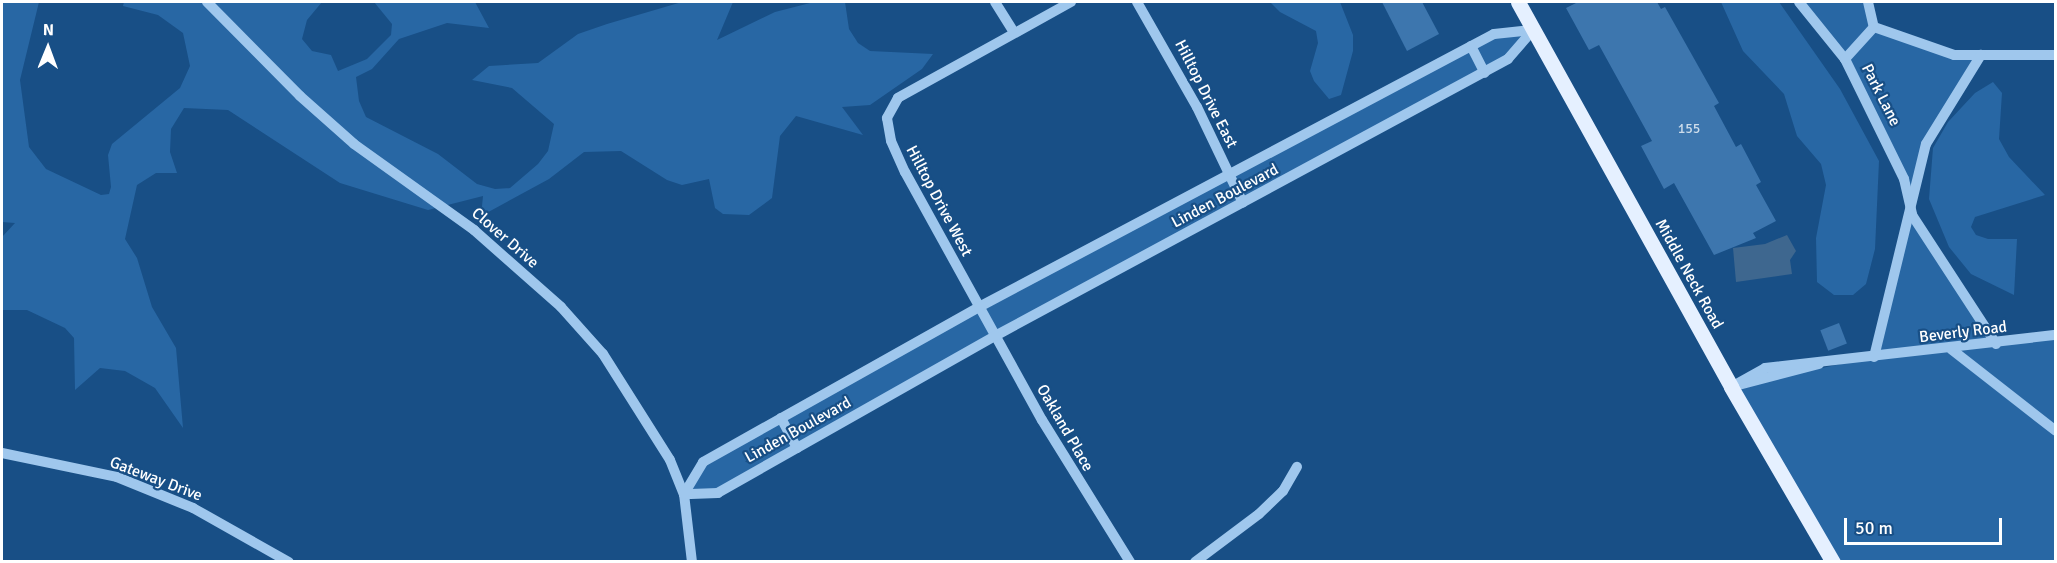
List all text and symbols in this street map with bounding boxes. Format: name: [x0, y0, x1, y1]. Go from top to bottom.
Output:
north arrow: [18, 18, 78, 78]
text: N: [43, 20, 54, 40]
street label: Hilltop Drive East: [1170, 37, 1242, 151]
street label: Park Lane: [1857, 61, 1905, 129]
house number: 155: [1678, 121, 1700, 137]
street label: Hilltop Drive West: [902, 142, 976, 260]
street label: Linden Boulevard: [1168, 160, 1282, 232]
street label: Clover Drive: [468, 204, 542, 272]
street label: Middle Neck Road: [1651, 216, 1727, 332]
street label: Beverly Road: [1918, 317, 2008, 347]
street label: Oakland Place: [1032, 381, 1098, 475]
street label: Linden Boulevard: [742, 393, 854, 467]
street label: Gateway Drive: [107, 453, 205, 505]
scale bar: [1847, 506, 2004, 544]
text: 50 m: [1855, 517, 1893, 539]

